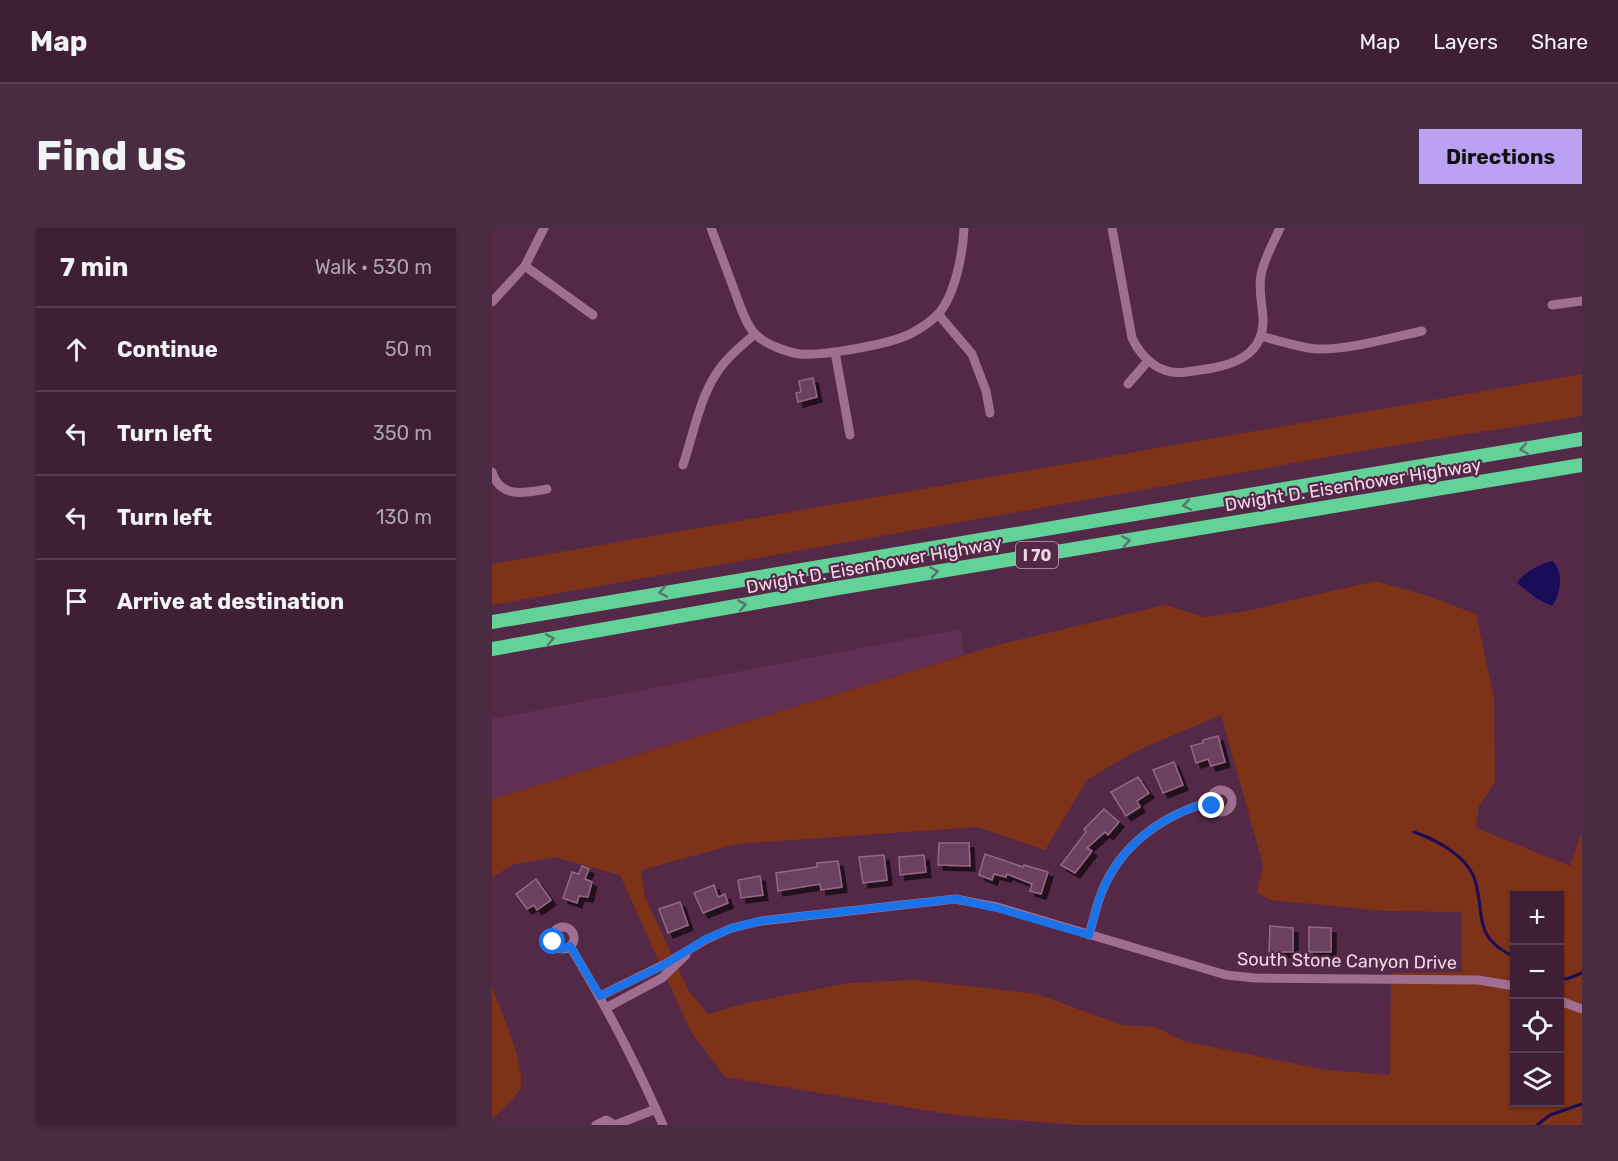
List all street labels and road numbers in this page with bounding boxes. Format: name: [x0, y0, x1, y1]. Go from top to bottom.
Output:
street label: Dwight D. Eisenhower Highway: [1223, 454, 1483, 516]
street label: Dwight D. Eisenhower Highway: [744, 532, 1004, 598]
road number: I 70: [1016, 542, 1058, 568]
street label: South Stone Canyon Drive: [1237, 948, 1457, 974]

